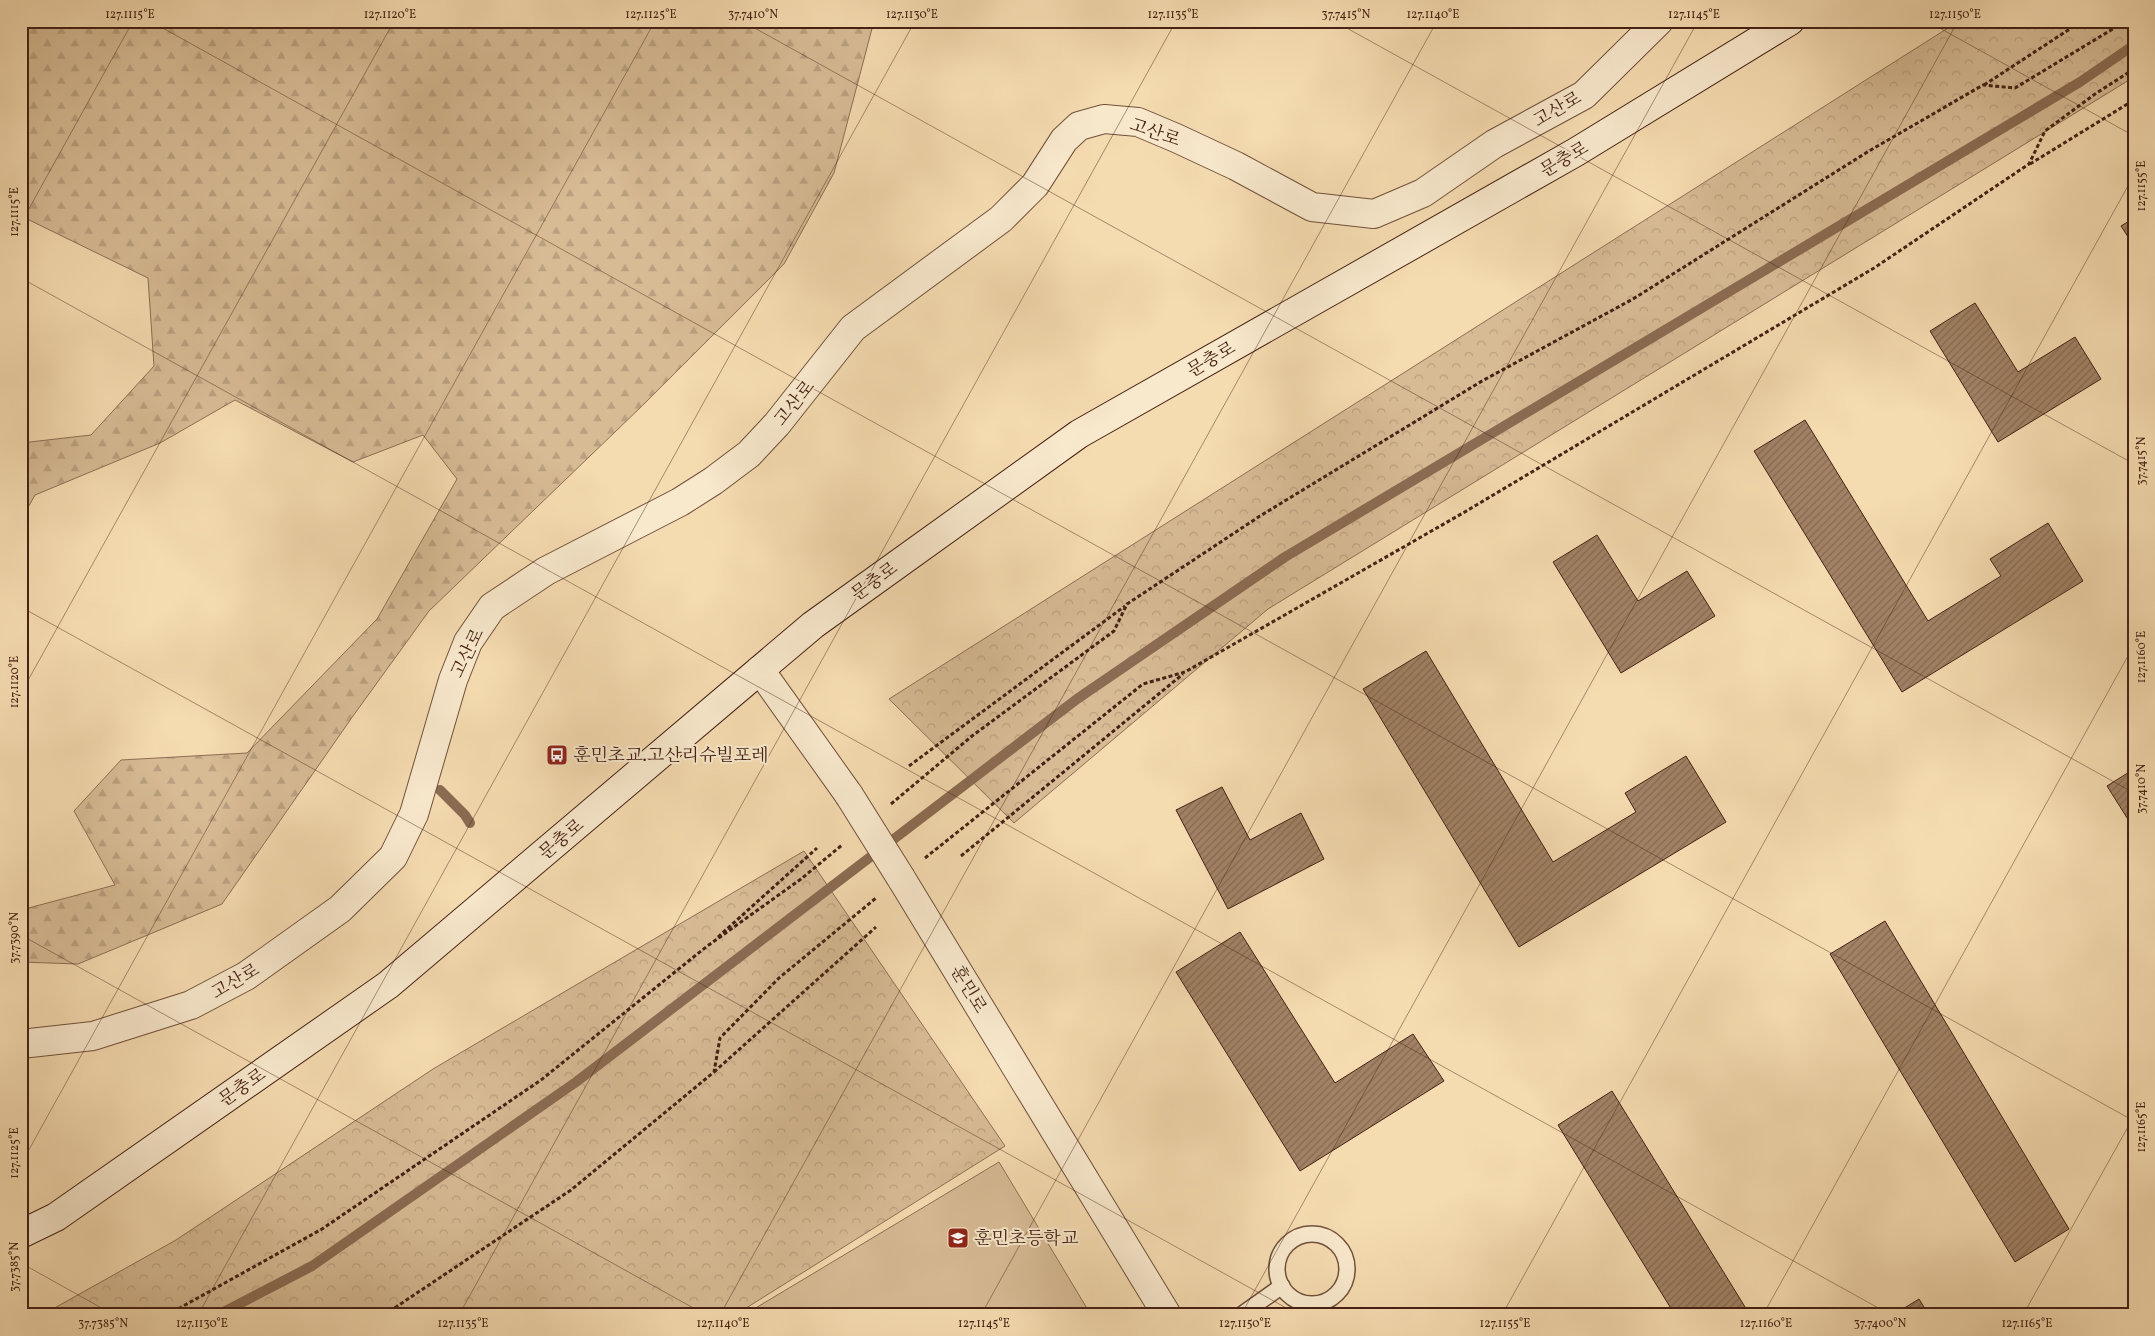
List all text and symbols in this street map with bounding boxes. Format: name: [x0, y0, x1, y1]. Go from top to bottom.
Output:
text: 127.1115°E: [105, 7, 155, 23]
text: 127.1120°E: [364, 7, 416, 23]
text: 127.1125°E: [625, 7, 677, 23]
text: 37.7410°N: [728, 7, 778, 23]
text: 127.1130°E: [886, 7, 938, 23]
text: 127.1135°E: [1147, 7, 1199, 23]
text: 37.7415°N: [1322, 7, 1371, 23]
text: 127.1140°E: [1406, 7, 1460, 23]
text: 127.1145°E: [1668, 7, 1720, 23]
text: 127.1150°E: [1929, 7, 1981, 23]
street label: 고산로: [1529, 86, 1587, 134]
street label: 고산로: [1126, 113, 1183, 154]
street label: 문충로: [1536, 136, 1594, 184]
text: 127.1155°E: [2134, 161, 2150, 211]
text: 127.1115°E: [7, 187, 23, 237]
street label: 문충로: [1183, 336, 1241, 384]
street label: 고산로: [769, 376, 821, 432]
text: 37.7415°N: [2134, 436, 2150, 485]
street label: 문충로: [846, 557, 903, 608]
street label: 고산로: [446, 625, 491, 683]
text: 127.1160°E: [2134, 631, 2150, 683]
text: 127.1120°E: [7, 656, 23, 708]
bus stop icon: 훈민초교.고산리슈빌포레: [545, 743, 569, 767]
place label: 훈민초교.고산리슈빌포레: [573, 744, 769, 769]
text: 37.7410°N: [2134, 764, 2150, 814]
street label: 문충로: [534, 814, 590, 866]
text: 37.7390°N: [7, 912, 23, 964]
street label: 고산로: [207, 958, 265, 1006]
street label: 훈민로: [944, 961, 992, 1019]
street label: 문충로: [214, 1063, 271, 1113]
text: 127.1165°E: [2134, 1101, 2150, 1153]
text: 127.1125°E: [7, 1127, 23, 1179]
school or university icon: 훈민초등학교: [946, 1226, 970, 1250]
place label: 훈민초등학교: [974, 1227, 1079, 1252]
text: 37.7385°N: [7, 1242, 23, 1292]
text: 37.7385°N: [78, 1316, 128, 1332]
text: 127.1130°E: [176, 1316, 228, 1332]
text: 127.1135°E: [437, 1316, 489, 1332]
text: 127.1140°E: [696, 1316, 750, 1332]
text: 127.1145°E: [958, 1316, 1010, 1332]
text: 127.1150°E: [1219, 1316, 1271, 1332]
text: 127.1155°E: [1480, 1316, 1530, 1332]
text: 127.1160°E: [1740, 1316, 1792, 1332]
text: 37.7400°N: [1854, 1316, 1906, 1332]
text: 127.1165°E: [2001, 1316, 2053, 1332]

